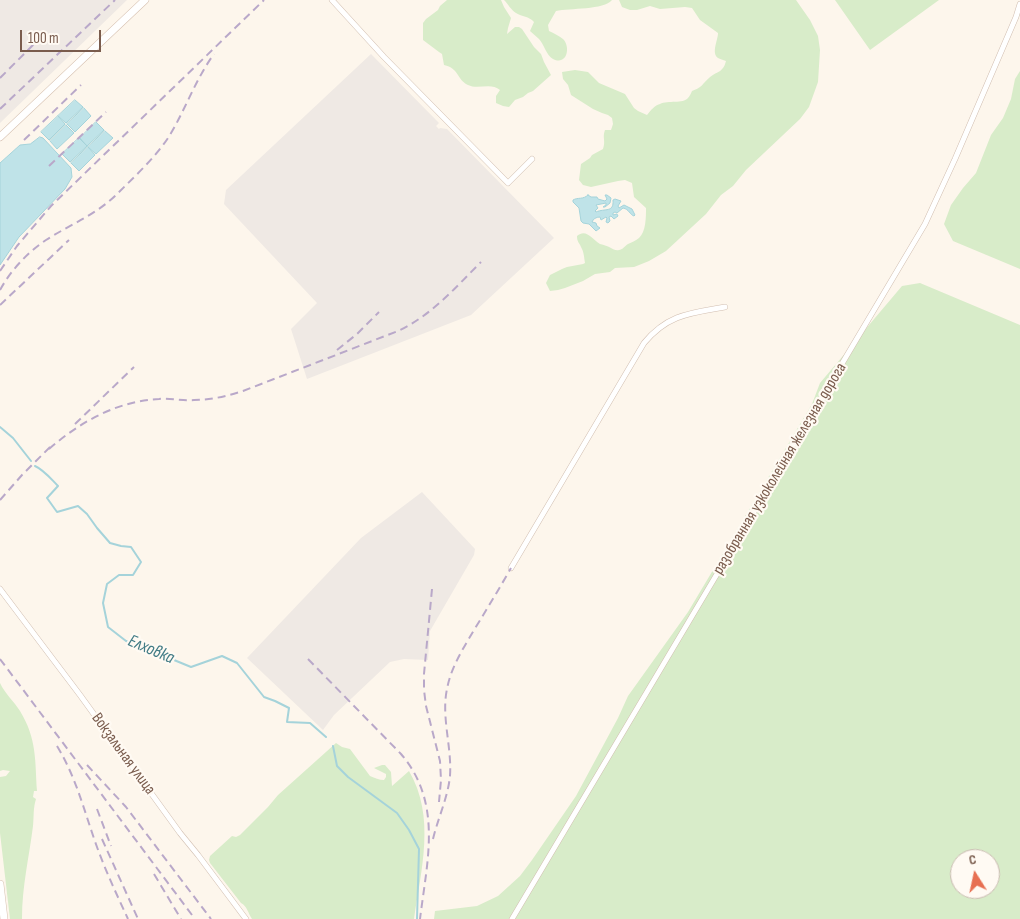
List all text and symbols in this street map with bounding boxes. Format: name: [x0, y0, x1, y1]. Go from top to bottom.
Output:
scale bar: [22, 20, 104, 52]
text: 100 m: [28, 29, 59, 48]
street label: разобранная узкоколейная железная дорога: [709, 360, 851, 578]
water label: Елховка: [125, 631, 177, 669]
street label: Вокзальная улица: [87, 709, 159, 799]
north arrow: [950, 849, 1000, 899]
text: С: [967, 851, 977, 869]

